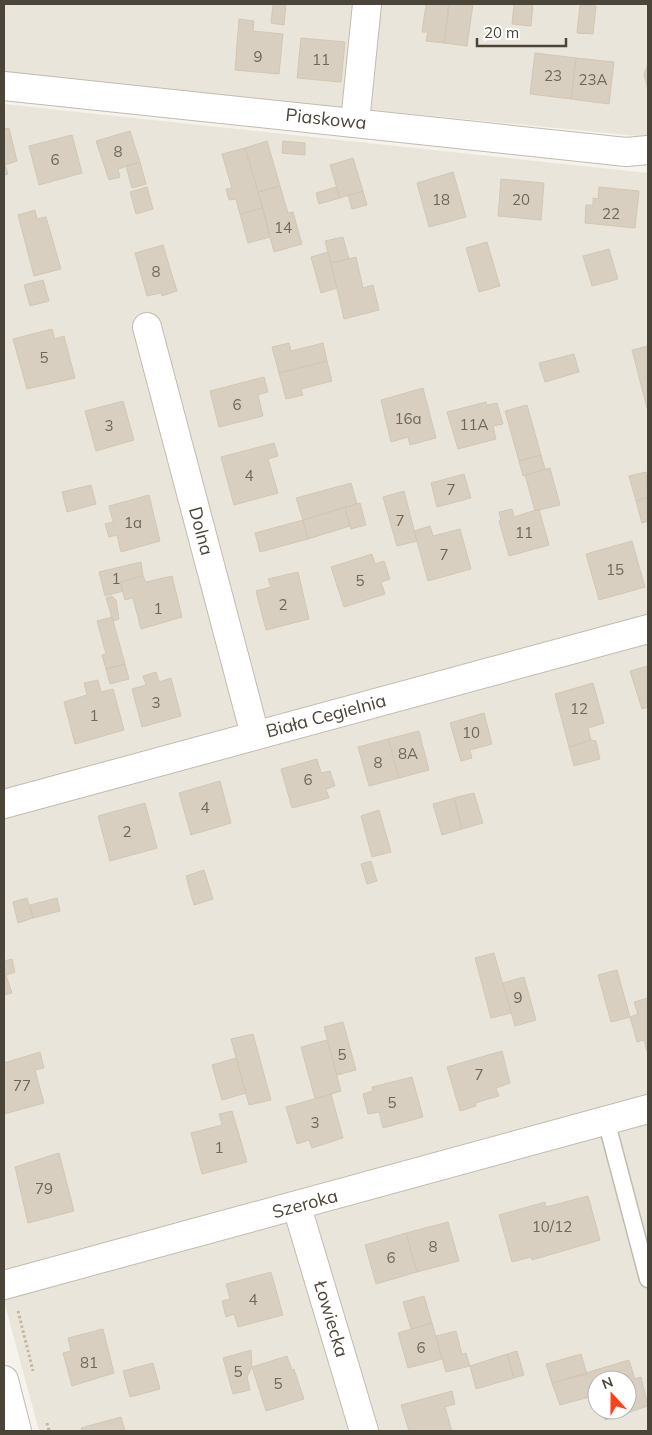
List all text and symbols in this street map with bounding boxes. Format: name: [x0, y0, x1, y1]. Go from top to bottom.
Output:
scale bar: [477, 15, 566, 47]
text: 20 m: [484, 23, 519, 42]
house number: 9: [253, 47, 263, 66]
house number: 11: [312, 50, 330, 69]
house number: 23: [544, 66, 562, 85]
house number: 23A: [578, 70, 608, 89]
street label: Piaskowa: [284, 103, 368, 134]
house number: 8: [113, 142, 123, 161]
house number: 6: [50, 150, 60, 169]
house number: 18: [432, 190, 450, 209]
house number: 20: [512, 190, 530, 209]
house number: 22: [602, 204, 620, 223]
house number: 14: [274, 218, 292, 237]
house number: 8: [151, 262, 161, 281]
house number: 5: [39, 348, 49, 367]
house number: 6: [232, 395, 242, 414]
house number: 16a: [394, 409, 422, 428]
house number: 11A: [459, 415, 489, 434]
house number: 3: [104, 416, 114, 435]
house number: 4: [244, 466, 254, 485]
house number: 7: [446, 480, 456, 499]
street label: Dolna: [184, 504, 219, 558]
house number: 7: [395, 511, 405, 530]
house number: 1a: [124, 513, 142, 532]
house number: 11: [515, 523, 533, 542]
house number: 7: [439, 545, 449, 564]
house number: 15: [606, 560, 624, 579]
house number: 1: [111, 569, 121, 588]
house number: 5: [355, 571, 365, 590]
house number: 2: [278, 595, 288, 614]
house number: 1: [153, 599, 163, 618]
street label: Biała Cegielnia: [263, 688, 388, 743]
house number: 3: [151, 693, 161, 712]
house number: 12: [570, 699, 588, 718]
house number: 1: [89, 706, 99, 725]
house number: 10: [462, 723, 480, 742]
house number: 8A: [398, 744, 418, 763]
house number: 8: [373, 753, 383, 772]
house number: 6: [303, 770, 313, 789]
house number: 4: [200, 798, 210, 817]
house number: 2: [122, 822, 132, 841]
house number: 9: [513, 988, 523, 1007]
house number: 5: [337, 1045, 347, 1064]
house number: 7: [474, 1065, 484, 1084]
house number: 77: [13, 1076, 31, 1095]
house number: 5: [387, 1093, 397, 1112]
house number: 3: [310, 1113, 320, 1132]
house number: 1: [214, 1138, 224, 1157]
house number: 79: [35, 1179, 53, 1198]
street label: Szeroka: [270, 1184, 340, 1223]
house number: 10/12: [532, 1217, 572, 1236]
house number: 8: [428, 1237, 438, 1256]
house number: 6: [386, 1248, 396, 1267]
street label: Łowiecka: [309, 1277, 354, 1360]
house number: 4: [248, 1290, 258, 1309]
house number: 6: [416, 1338, 426, 1357]
house number: 81: [80, 1353, 98, 1372]
house number: 5: [233, 1362, 243, 1381]
north arrow: [587, 1370, 637, 1420]
text: N: [599, 1373, 616, 1393]
house number: 5: [273, 1374, 283, 1393]

